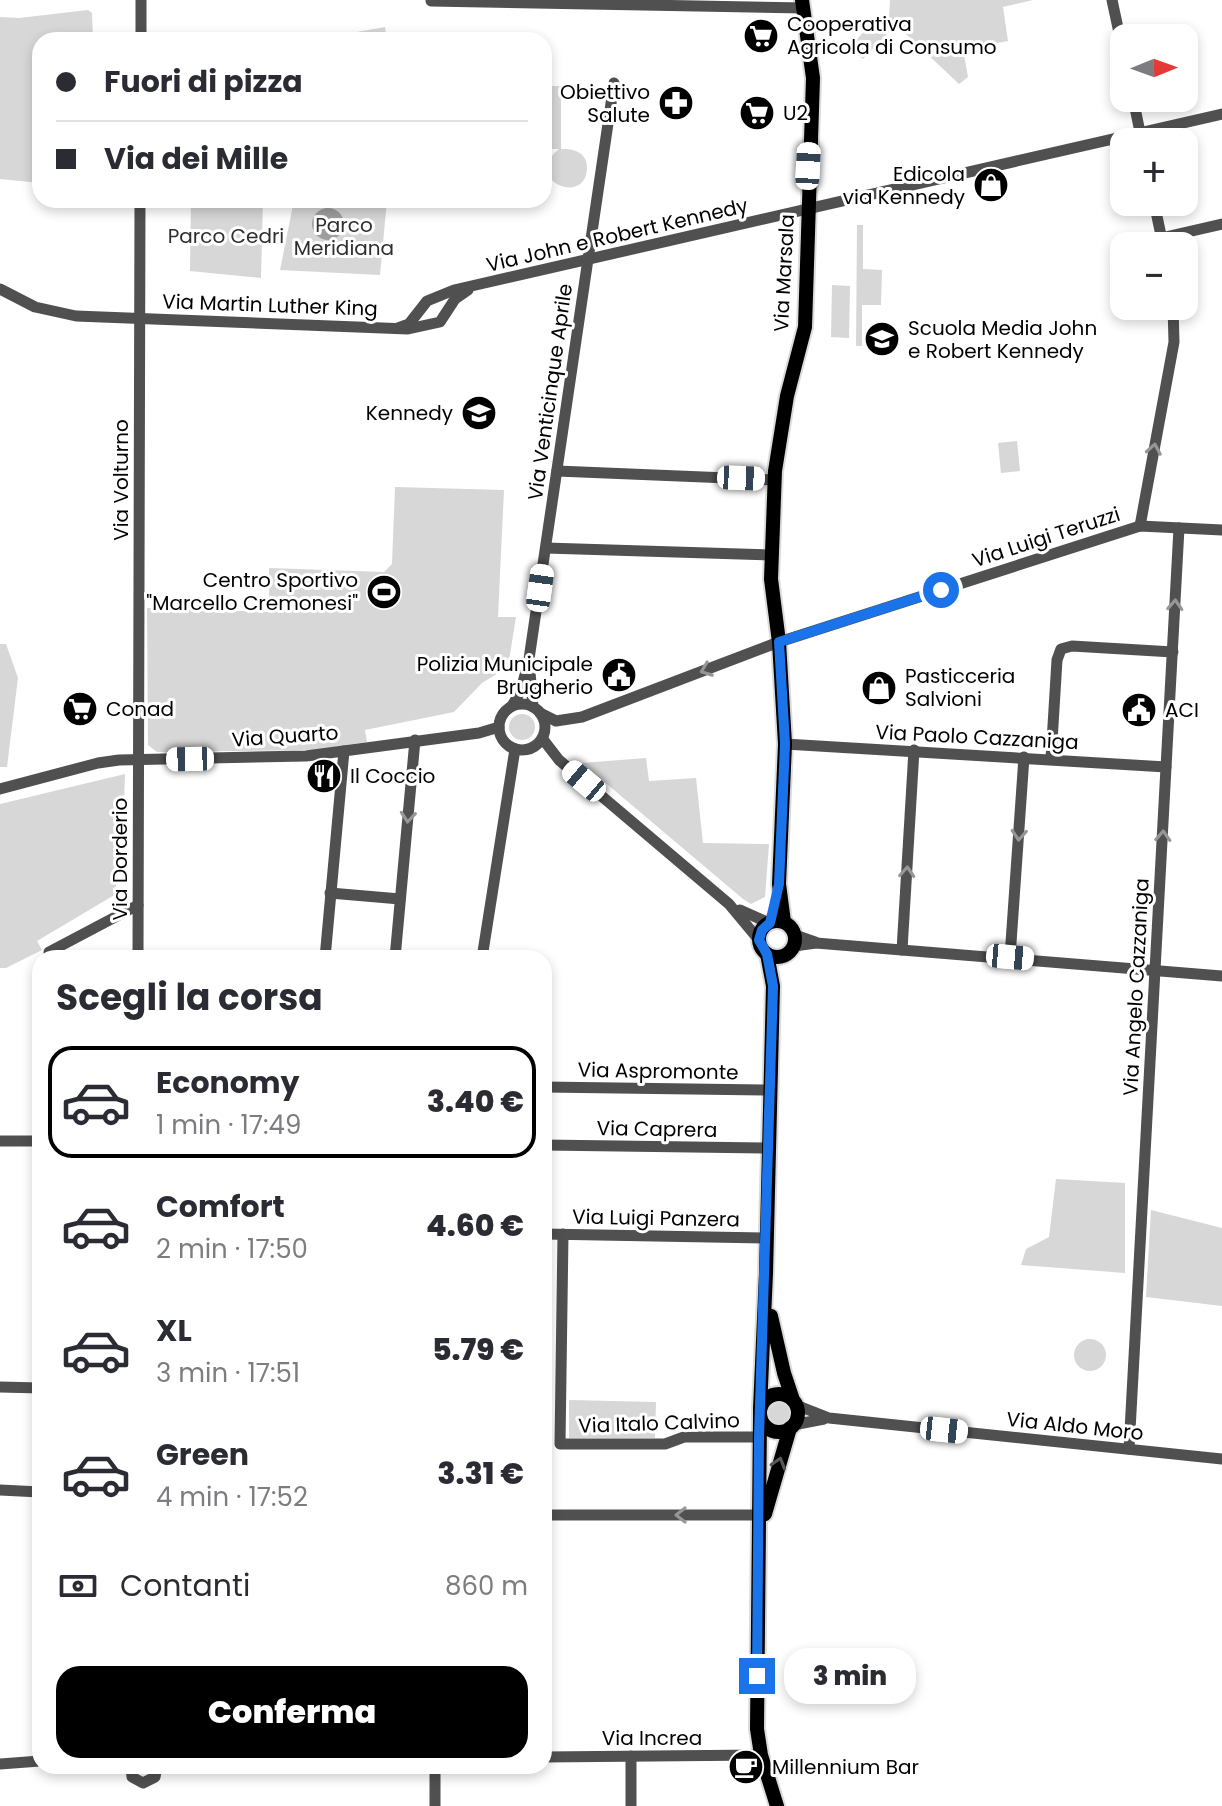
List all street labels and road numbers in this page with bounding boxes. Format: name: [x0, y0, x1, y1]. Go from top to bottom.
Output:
street label: Via John e Robert Kennedy: [484, 191, 750, 279]
street label: Via Marsala: [767, 213, 801, 333]
street label: Via Venticinque Aprile: [521, 282, 579, 502]
street label: Via Martin Luther King: [162, 287, 378, 323]
street label: Via Volturno: [107, 419, 135, 541]
street label: Via Luigi Teruzzi: [968, 500, 1124, 574]
street label: Via Quarto: [231, 718, 339, 754]
street label: Via Paolo Cazzaniga: [875, 718, 1079, 756]
street label: Via Dorderio: [106, 798, 134, 920]
street label: Via Angelo Cazzaniga: [1116, 877, 1156, 1097]
street label: Via Aspromonte: [577, 1056, 739, 1086]
street label: Via Caprera: [596, 1114, 718, 1144]
street label: Via Luigi Panzera: [572, 1203, 740, 1233]
street label: Via Aldo Moro: [1005, 1405, 1145, 1447]
street label: Via Italo Calvino: [578, 1406, 740, 1440]
street label: Via Increa: [602, 1724, 702, 1752]

